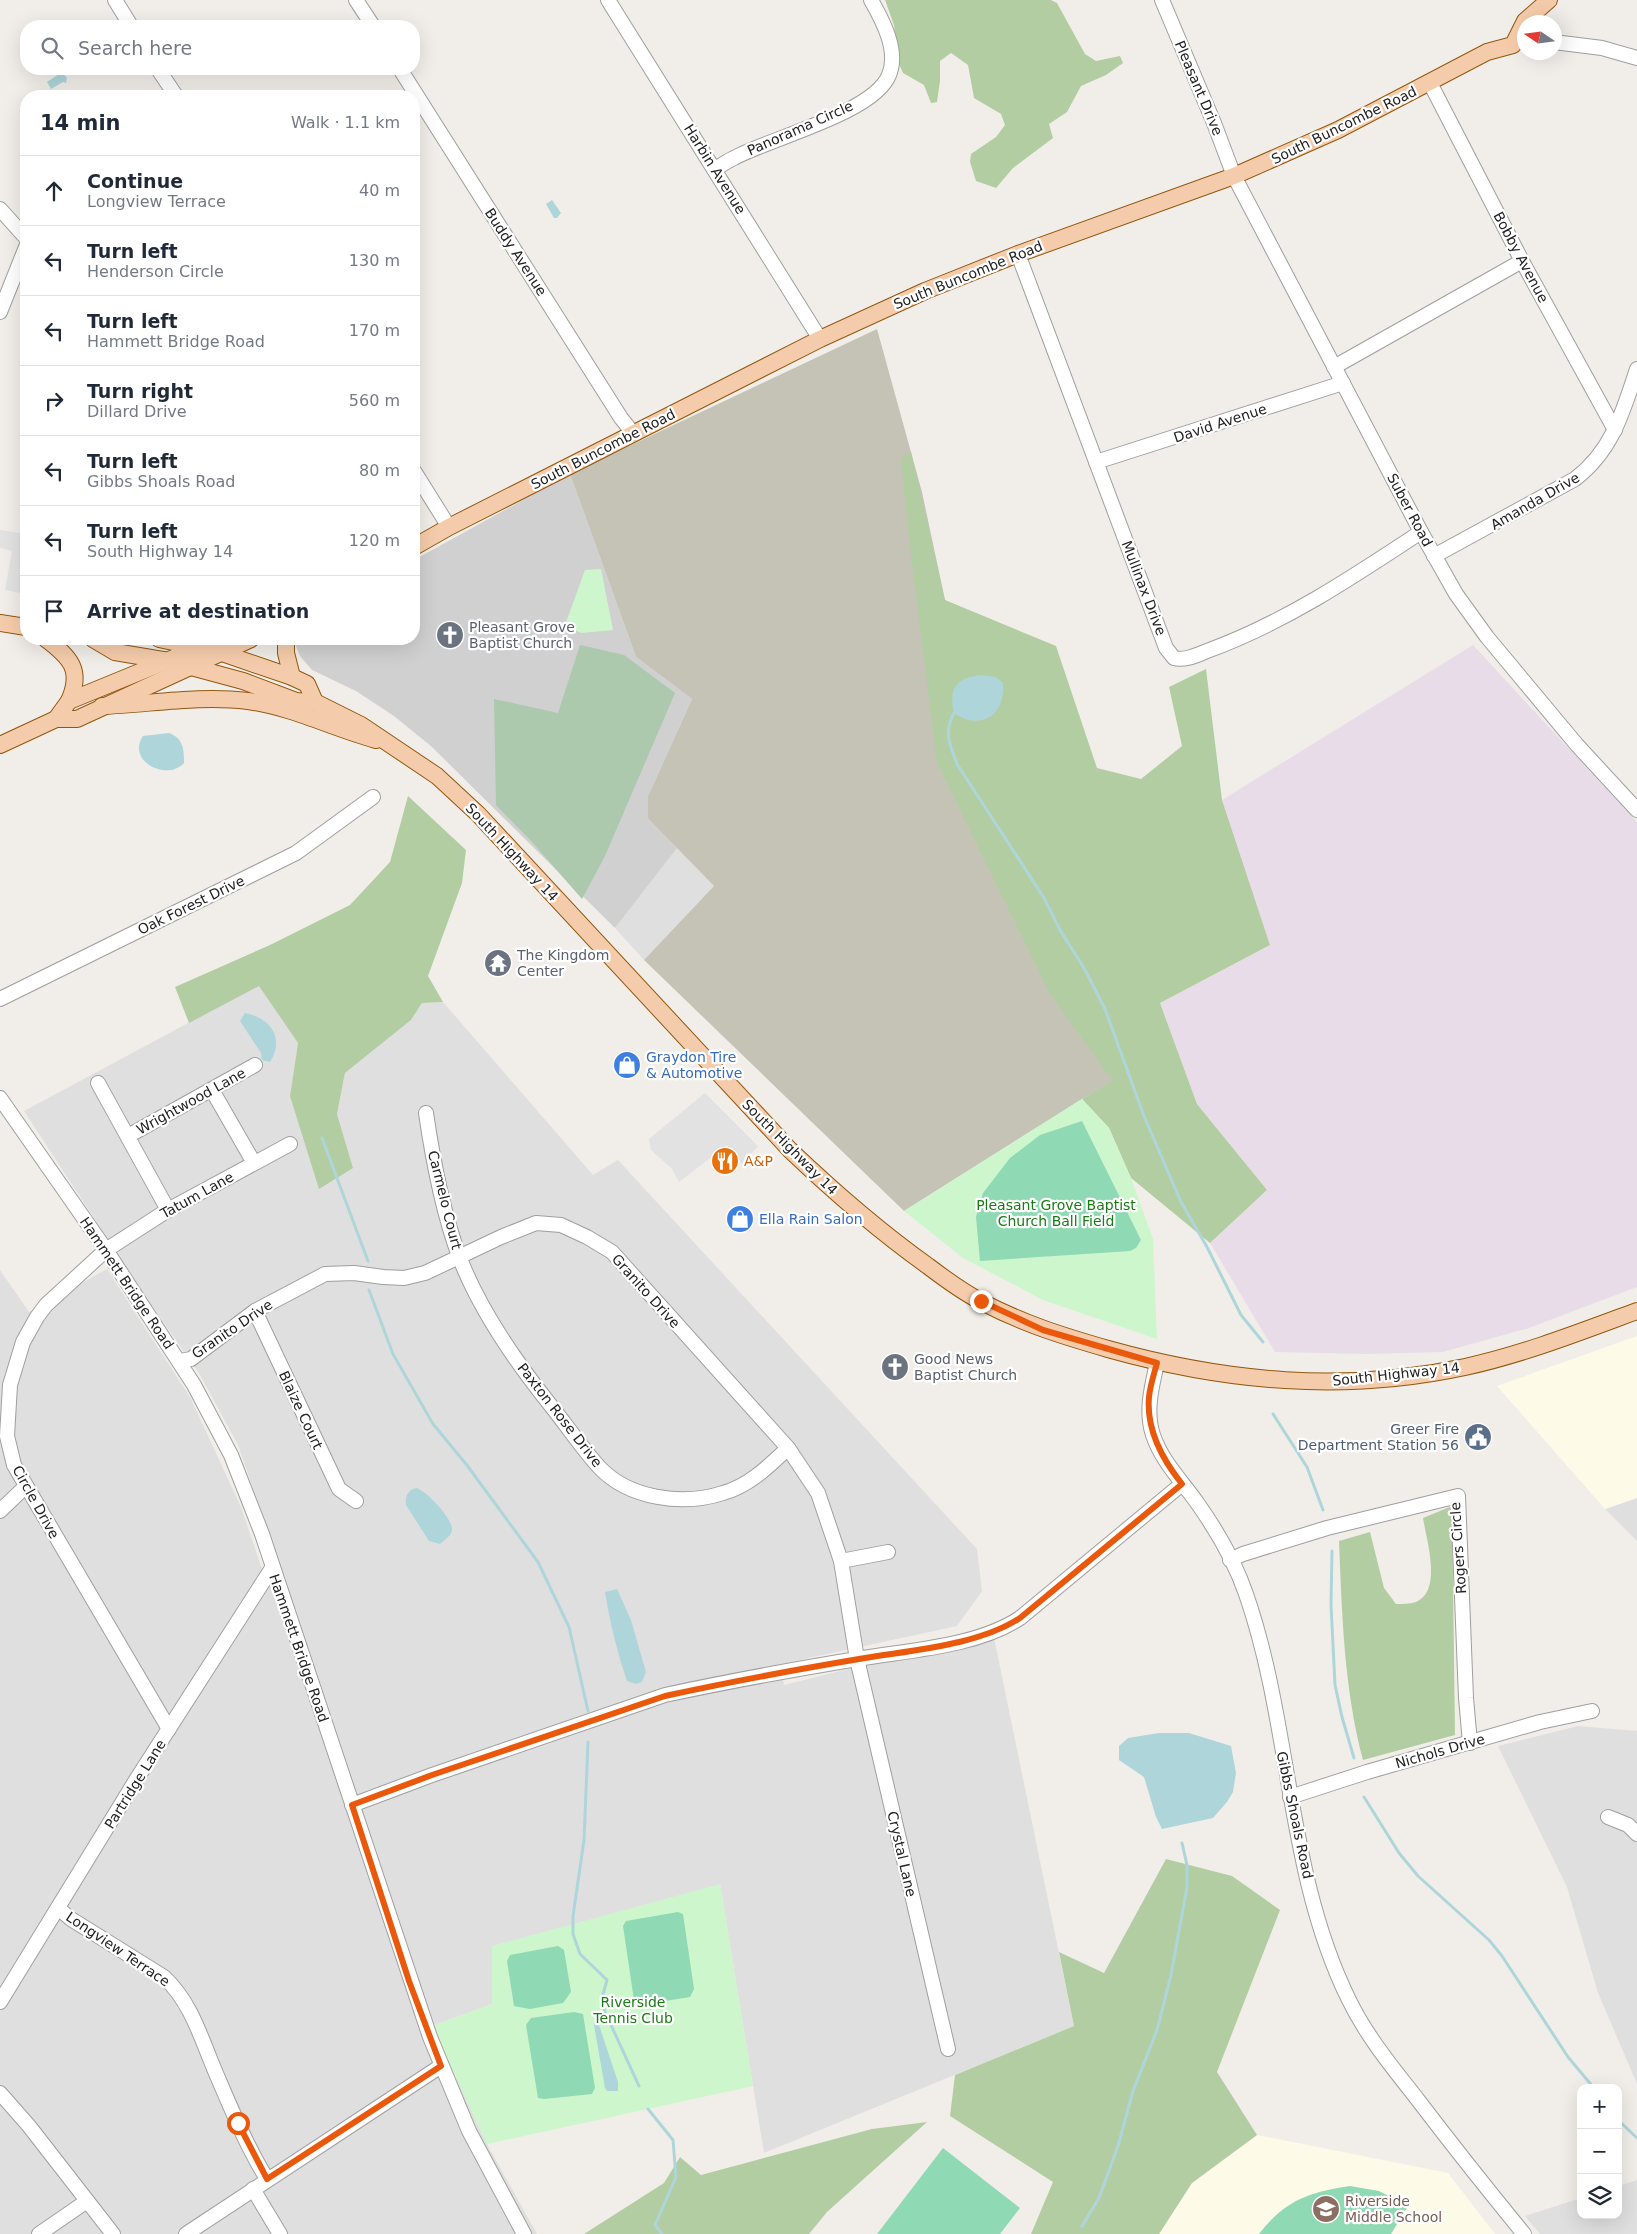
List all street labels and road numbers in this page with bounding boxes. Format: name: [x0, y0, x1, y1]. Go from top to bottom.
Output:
street label: Pleasant Drive: [1172, 38, 1226, 138]
street label: South Buncombe Road: [1269, 83, 1419, 167]
street label: Panorama Circle: [745, 97, 855, 159]
street label: Harbin Avenue: [681, 121, 749, 217]
street label: Buddy Avenue: [482, 205, 550, 299]
street label: Bobby Avenue: [1490, 209, 1552, 305]
street label: South Buncombe Road: [891, 238, 1045, 312]
street label: David Avenue: [1171, 400, 1269, 446]
street label: South Buncombe Road: [528, 406, 678, 492]
street label: Amanda Drive: [1488, 469, 1582, 533]
street label: Suber Road: [1384, 471, 1436, 549]
street label: Mullinax Drive: [1119, 538, 1169, 638]
street label: South Highway 14: [463, 800, 562, 904]
street label: Oak Forest Drive: [135, 872, 247, 938]
street label: Wrightwood Lane: [134, 1064, 248, 1138]
street label: South Highway 14: [739, 1096, 841, 1198]
street label: Carmelo Court: [425, 1149, 465, 1252]
street label: Tatum Lane: [157, 1168, 236, 1222]
street label: Hammett Bridge Road: [77, 1214, 177, 1352]
street label: Granito Drive: [609, 1251, 683, 1331]
street label: Granito Drive: [189, 1296, 275, 1362]
street label: South Highway 14: [1332, 1359, 1461, 1389]
street label: Paxton Rose Drive: [514, 1360, 606, 1470]
street label: Blaize Court: [276, 1368, 326, 1452]
street label: Circle Drive: [9, 1463, 63, 1541]
street label: Rogers Circle: [1447, 1502, 1469, 1594]
street label: Hammett Bridge Road: [266, 1572, 332, 1724]
street label: Nichols Drive: [1393, 1731, 1487, 1771]
street label: Partridge Lane: [101, 1737, 169, 1831]
street label: Gibbs Shoals Road: [1274, 1750, 1316, 1880]
street label: Crystal Lane: [884, 1810, 920, 1898]
street label: Longview Terrace: [63, 1908, 173, 1990]

